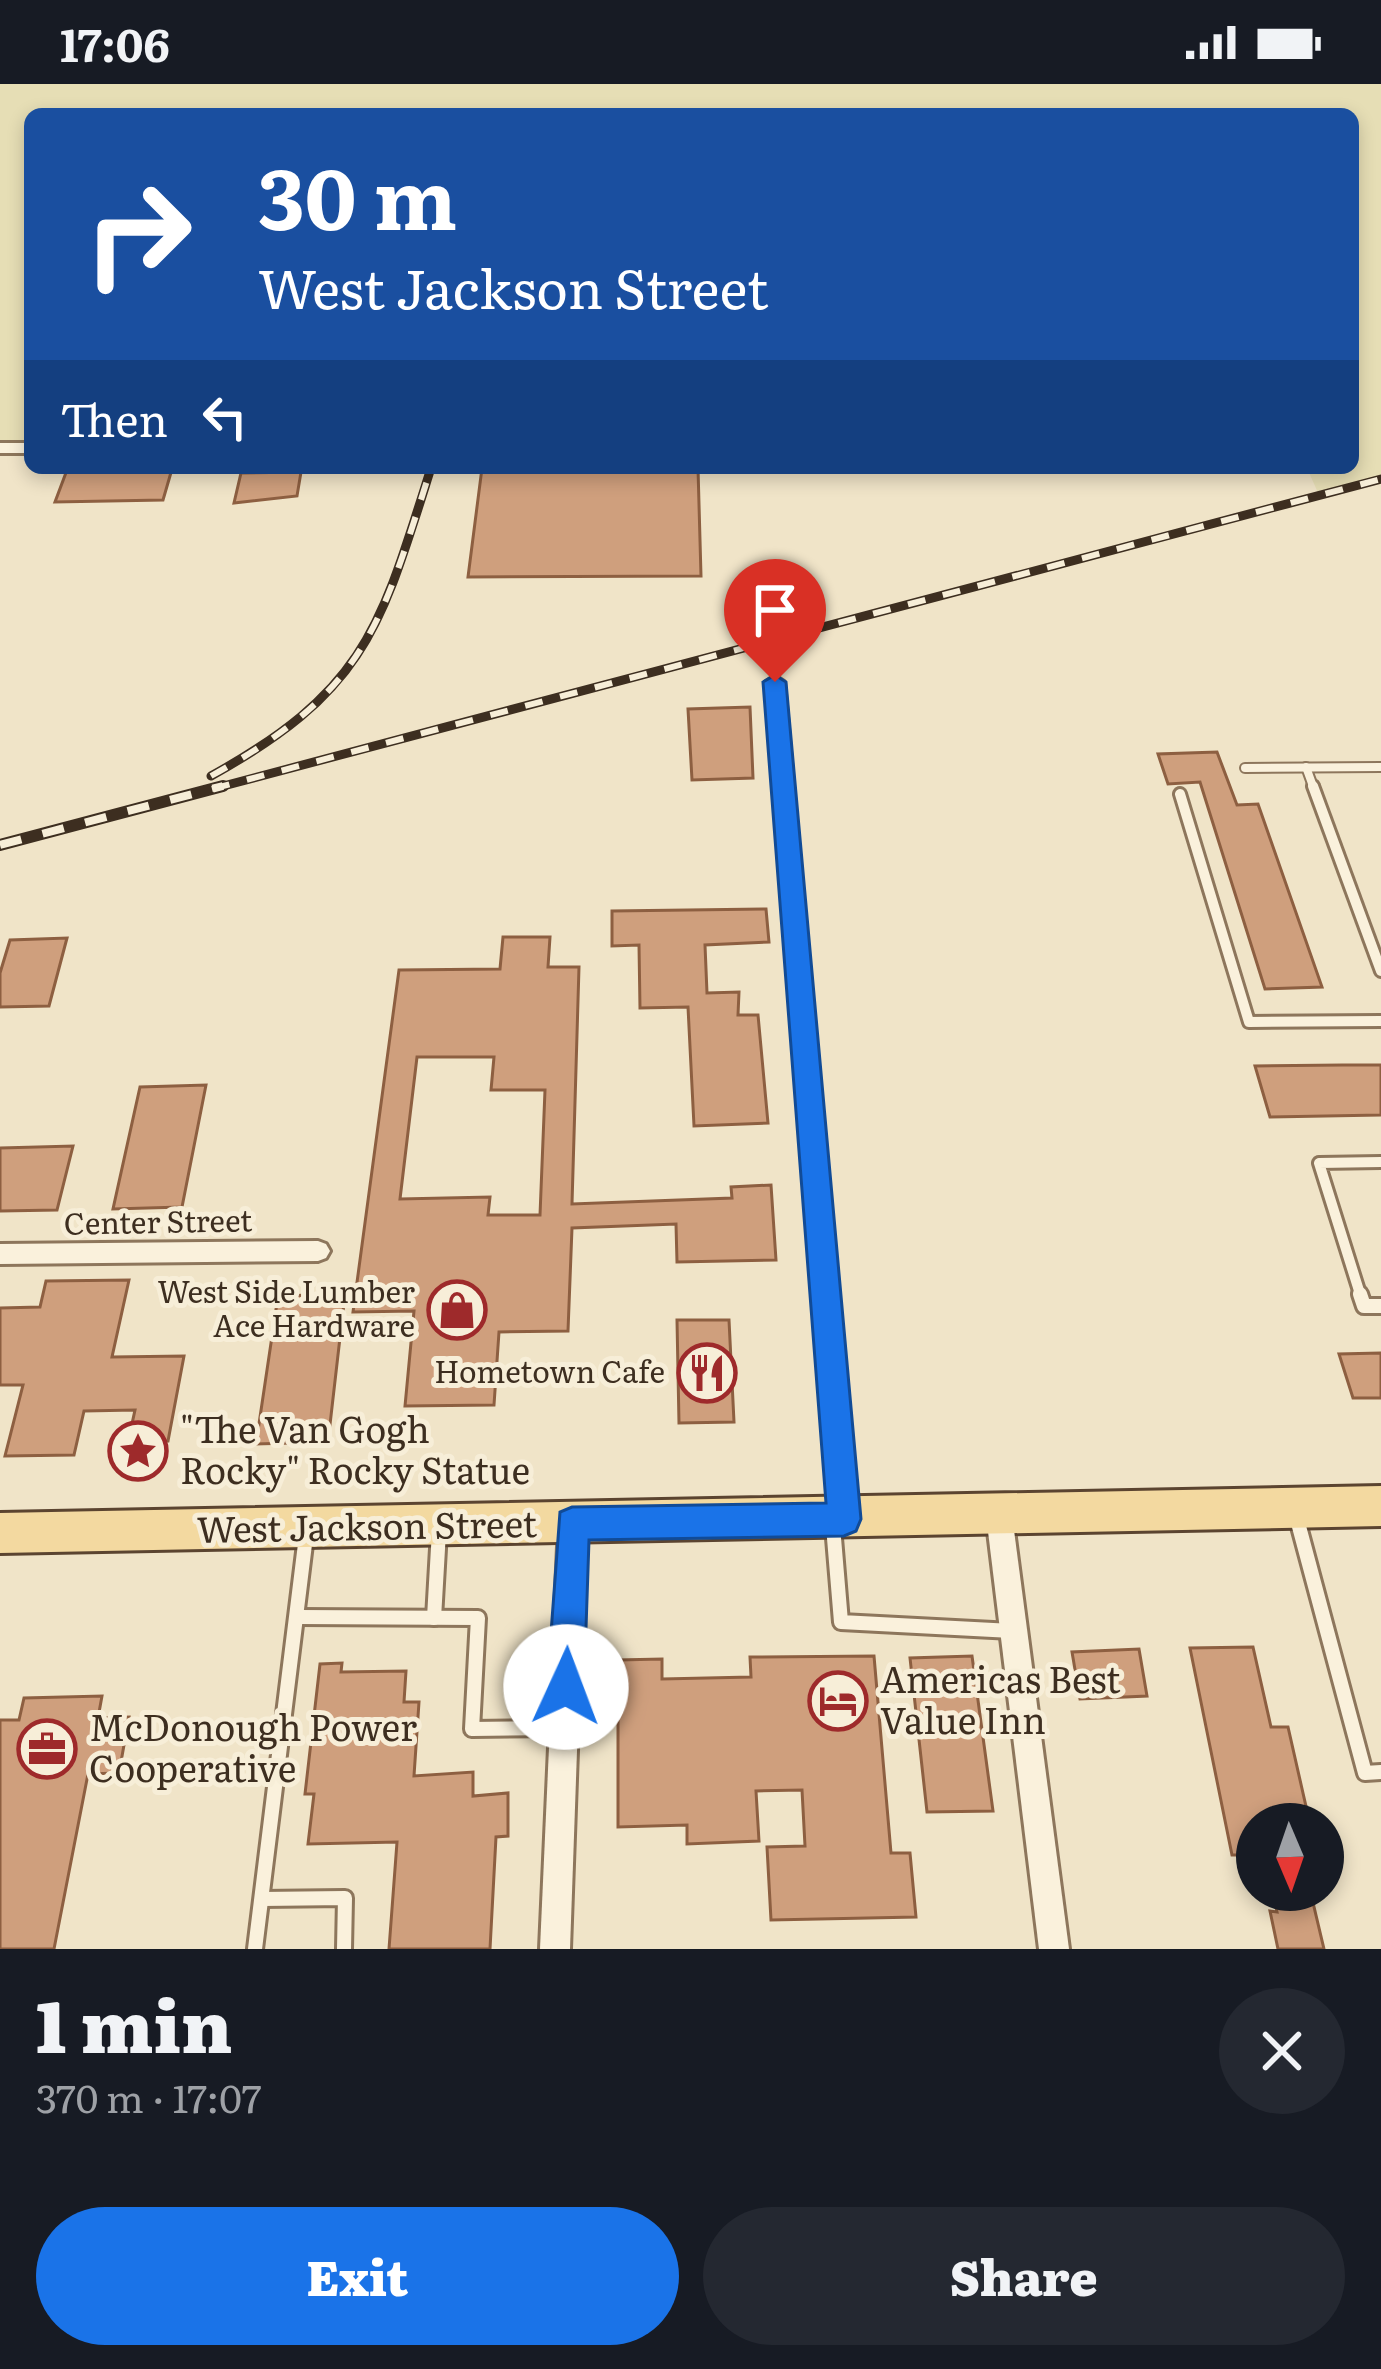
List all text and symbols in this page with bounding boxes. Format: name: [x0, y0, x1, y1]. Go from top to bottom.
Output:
text: 17:06: [60, 9, 170, 76]
text: 30 m: [258, 131, 457, 256]
icon: right: [60, 156, 216, 312]
text: West Jackson Street: [258, 245, 769, 326]
text: Then: [60, 384, 168, 451]
icon: left: [192, 384, 258, 450]
pin: [724, 559, 826, 682]
icon: arrive: [742, 577, 808, 643]
street label: Center Street: [63, 1196, 253, 1244]
place label: West Side Lumber Ace Hardware: [157, 1268, 415, 1346]
shop icon: West Side Lumber Ace Hardware: [426, 1279, 488, 1341]
restaurant icon: Hometown Cafe: [676, 1342, 738, 1404]
place label: Hometown Cafe: [434, 1348, 665, 1392]
place label: "The Van Gogh Rocky" Rocky Statue: [180, 1401, 530, 1495]
place icon: "The Van Gogh Rocky" Rocky Statue: [107, 1420, 169, 1482]
street label: West Jackson Street: [196, 1495, 538, 1554]
position arrow: [503, 1624, 629, 1750]
place label: Americas Best Value Inn: [880, 1651, 1121, 1745]
hotel icon: Americas Best Value Inn: [807, 1670, 869, 1732]
place label: McDonough Power Cooperative: [89, 1699, 417, 1793]
office icon: McDonough Power Cooperative: [16, 1718, 78, 1780]
north arrow: [1236, 1803, 1344, 1911]
map controls: [1236, 1803, 1344, 1911]
text: 1 min: [36, 1968, 232, 2075]
button: close: [1219, 1988, 1345, 2114]
text: 370 m · 17:07: [36, 2067, 262, 2125]
button: Exit: [36, 2207, 679, 2345]
button: Share: [703, 2207, 1345, 2345]

